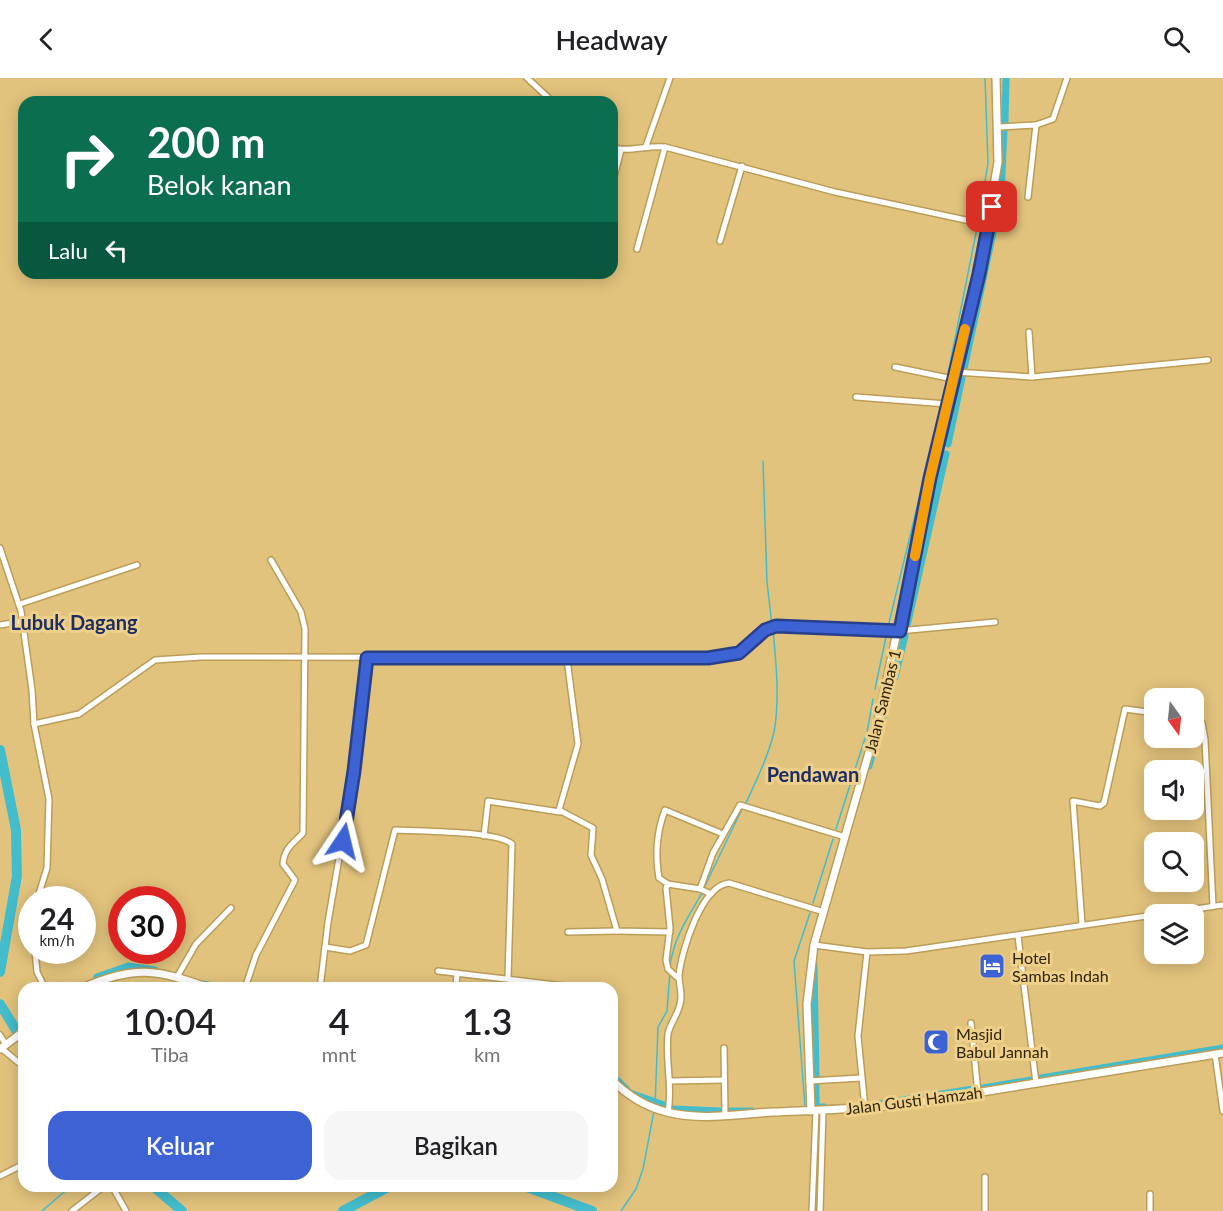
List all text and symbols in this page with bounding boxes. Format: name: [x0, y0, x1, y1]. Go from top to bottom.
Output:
icon: back: [30, 23, 63, 56]
text: Headway: [555, 23, 668, 56]
icon: search: [1160, 23, 1193, 56]
text: 200 m: [147, 117, 265, 167]
icon: right: [48, 120, 126, 198]
text: Belok kanan: [147, 168, 292, 201]
pin: [966, 181, 1017, 232]
icon: arrive: [975, 190, 1008, 223]
icon: left: [100, 234, 133, 267]
text: Lalu: [48, 237, 88, 264]
district label: Lubuk Dagang: [10, 610, 138, 634]
street label: Jalan Sambas 1: [860, 647, 904, 755]
north arrow: [1144, 688, 1204, 748]
map controls: [1144, 688, 1204, 964]
button: sound: [1144, 760, 1204, 820]
district label: Pendawan: [767, 762, 859, 786]
position arrow: [311, 809, 375, 873]
button: search: [1144, 832, 1204, 892]
speed limit sign: 30: [108, 886, 186, 964]
text: 24: [40, 900, 74, 936]
button: layers: [1144, 904, 1204, 964]
text: km/h: [39, 931, 75, 949]
place label: Hotel Sambas Indah: [1012, 948, 1109, 985]
hotel icon: Hotel Sambas Indah: [977, 951, 1007, 981]
text: 10:04: [124, 999, 216, 1043]
text: 4: [329, 999, 350, 1043]
text: 1.3: [462, 999, 512, 1043]
place label: Masjid Babul Jannah: [956, 1024, 1049, 1061]
mosque icon: Masjid Babul Jannah: [921, 1027, 951, 1057]
text: Tiba: [151, 1042, 189, 1066]
text: mnt: [322, 1042, 357, 1066]
text: km: [474, 1042, 501, 1066]
street label: Jalan Gusti Hamzah: [845, 1082, 983, 1118]
button: Keluar: [48, 1111, 312, 1180]
button: Bagikan: [324, 1111, 588, 1180]

